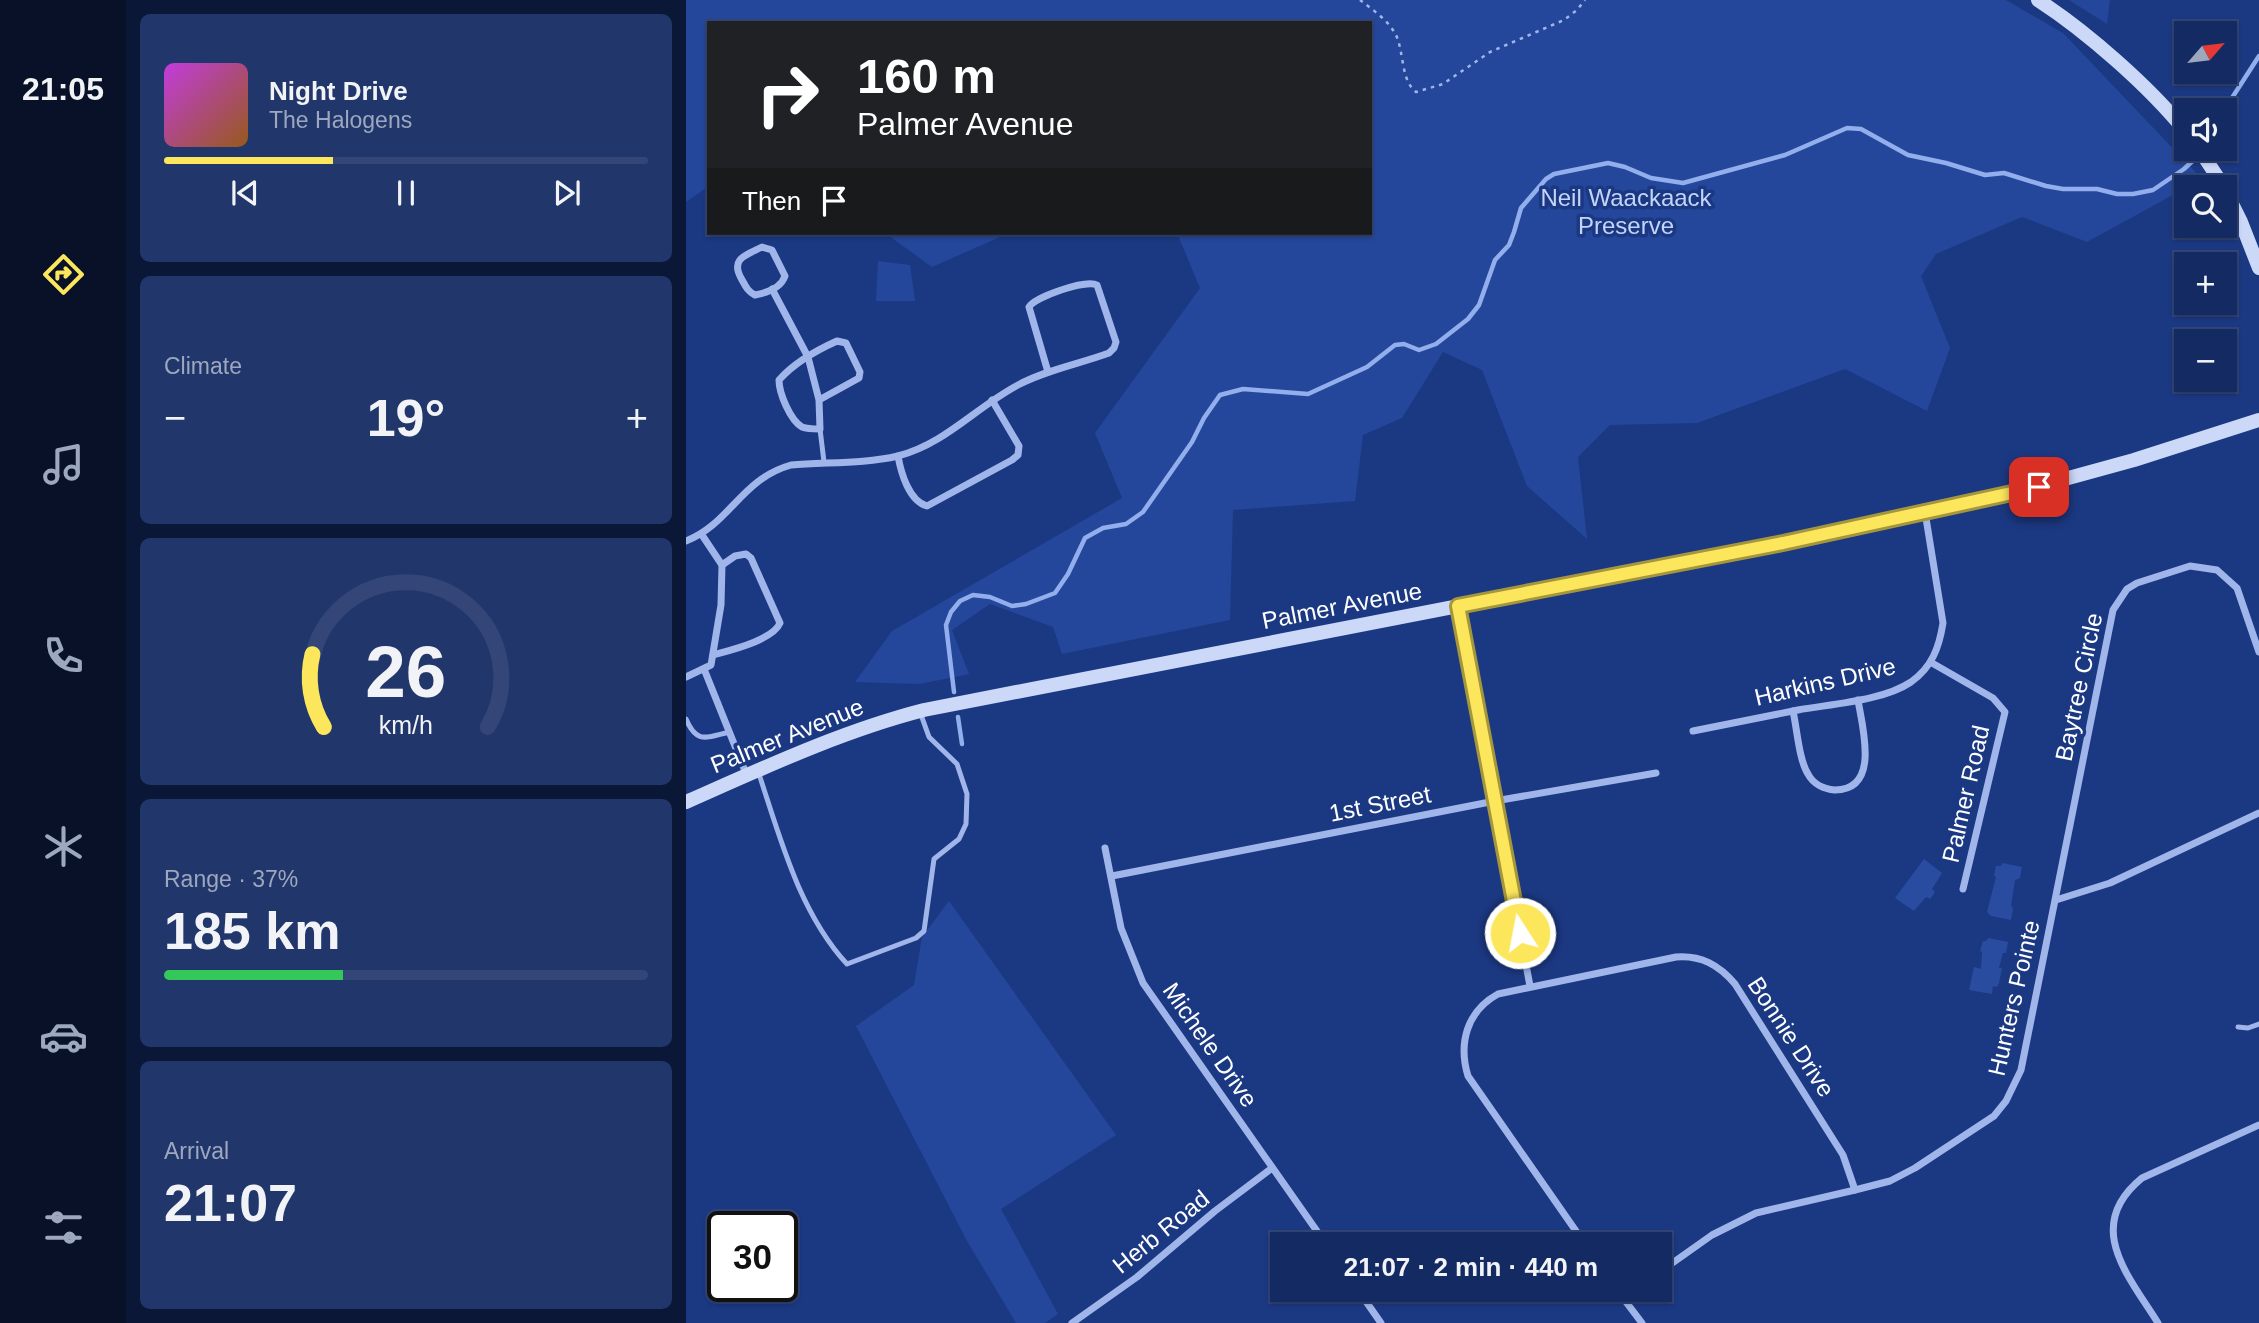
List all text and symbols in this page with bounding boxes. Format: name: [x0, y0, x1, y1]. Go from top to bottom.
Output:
north arrow: [2174, 21, 2236, 84]
map controls: [2174, 21, 2237, 392]
icon: right: [742, 49, 833, 140]
text: 160 m: [857, 49, 996, 103]
text: 21:05: [22, 71, 104, 107]
text: Night Drive: [269, 76, 408, 106]
button: sound: [2174, 98, 2237, 161]
text: Palmer Avenue: [857, 106, 1073, 142]
text: The Halogens: [269, 107, 412, 133]
icon: previous: [226, 174, 264, 212]
icon: pause: [387, 174, 425, 212]
icon: next: [548, 174, 586, 212]
button: search: [2174, 175, 2237, 238]
icon: arrive: [815, 182, 853, 220]
park label: Neil Waackaack Preserve: [1540, 184, 1713, 239]
text: Then: [742, 186, 801, 216]
icon: directions: [39, 250, 88, 299]
button: +: [2174, 252, 2237, 315]
button: −: [2174, 329, 2237, 392]
text: Climate: [164, 353, 242, 379]
text: 19°: [367, 389, 445, 447]
text: −: [164, 397, 186, 439]
text: +: [626, 397, 648, 439]
icon: music: [39, 440, 88, 489]
pin: [2009, 457, 2069, 517]
icon: arrive: [2020, 468, 2058, 506]
street label: Palmer Avenue: [1260, 577, 1424, 634]
street label: Baytree Circle: [2050, 610, 2107, 763]
icon: phone: [39, 631, 88, 680]
text: 26: [366, 632, 446, 713]
street label: Harkins Drive: [1752, 652, 1898, 711]
street label: Palmer Avenue: [707, 693, 867, 778]
text: km/h: [379, 711, 433, 739]
street label: Palmer Road: [1937, 723, 1994, 865]
street label: 1st Street: [1327, 780, 1433, 827]
icon: climate: [39, 822, 88, 871]
text: Range · 37%: [164, 866, 298, 892]
position arrow: [1483, 896, 1557, 970]
text: 185 km: [164, 902, 340, 960]
street label: Hunters Pointe: [1983, 918, 2045, 1078]
street label: Bonnie Drive: [1743, 972, 1840, 1102]
street label: Michele Drive: [1158, 977, 1263, 1112]
icon: car: [39, 1012, 88, 1061]
text: Arrival: [164, 1138, 229, 1164]
text: 21:07: [164, 1174, 297, 1232]
street label: Herb Road: [1107, 1185, 1214, 1279]
icon: filters: [39, 1203, 88, 1252]
speed limit sign: 30: [707, 1211, 798, 1302]
text: 21:07 · 2 min · 440 m: [1344, 1252, 1598, 1282]

